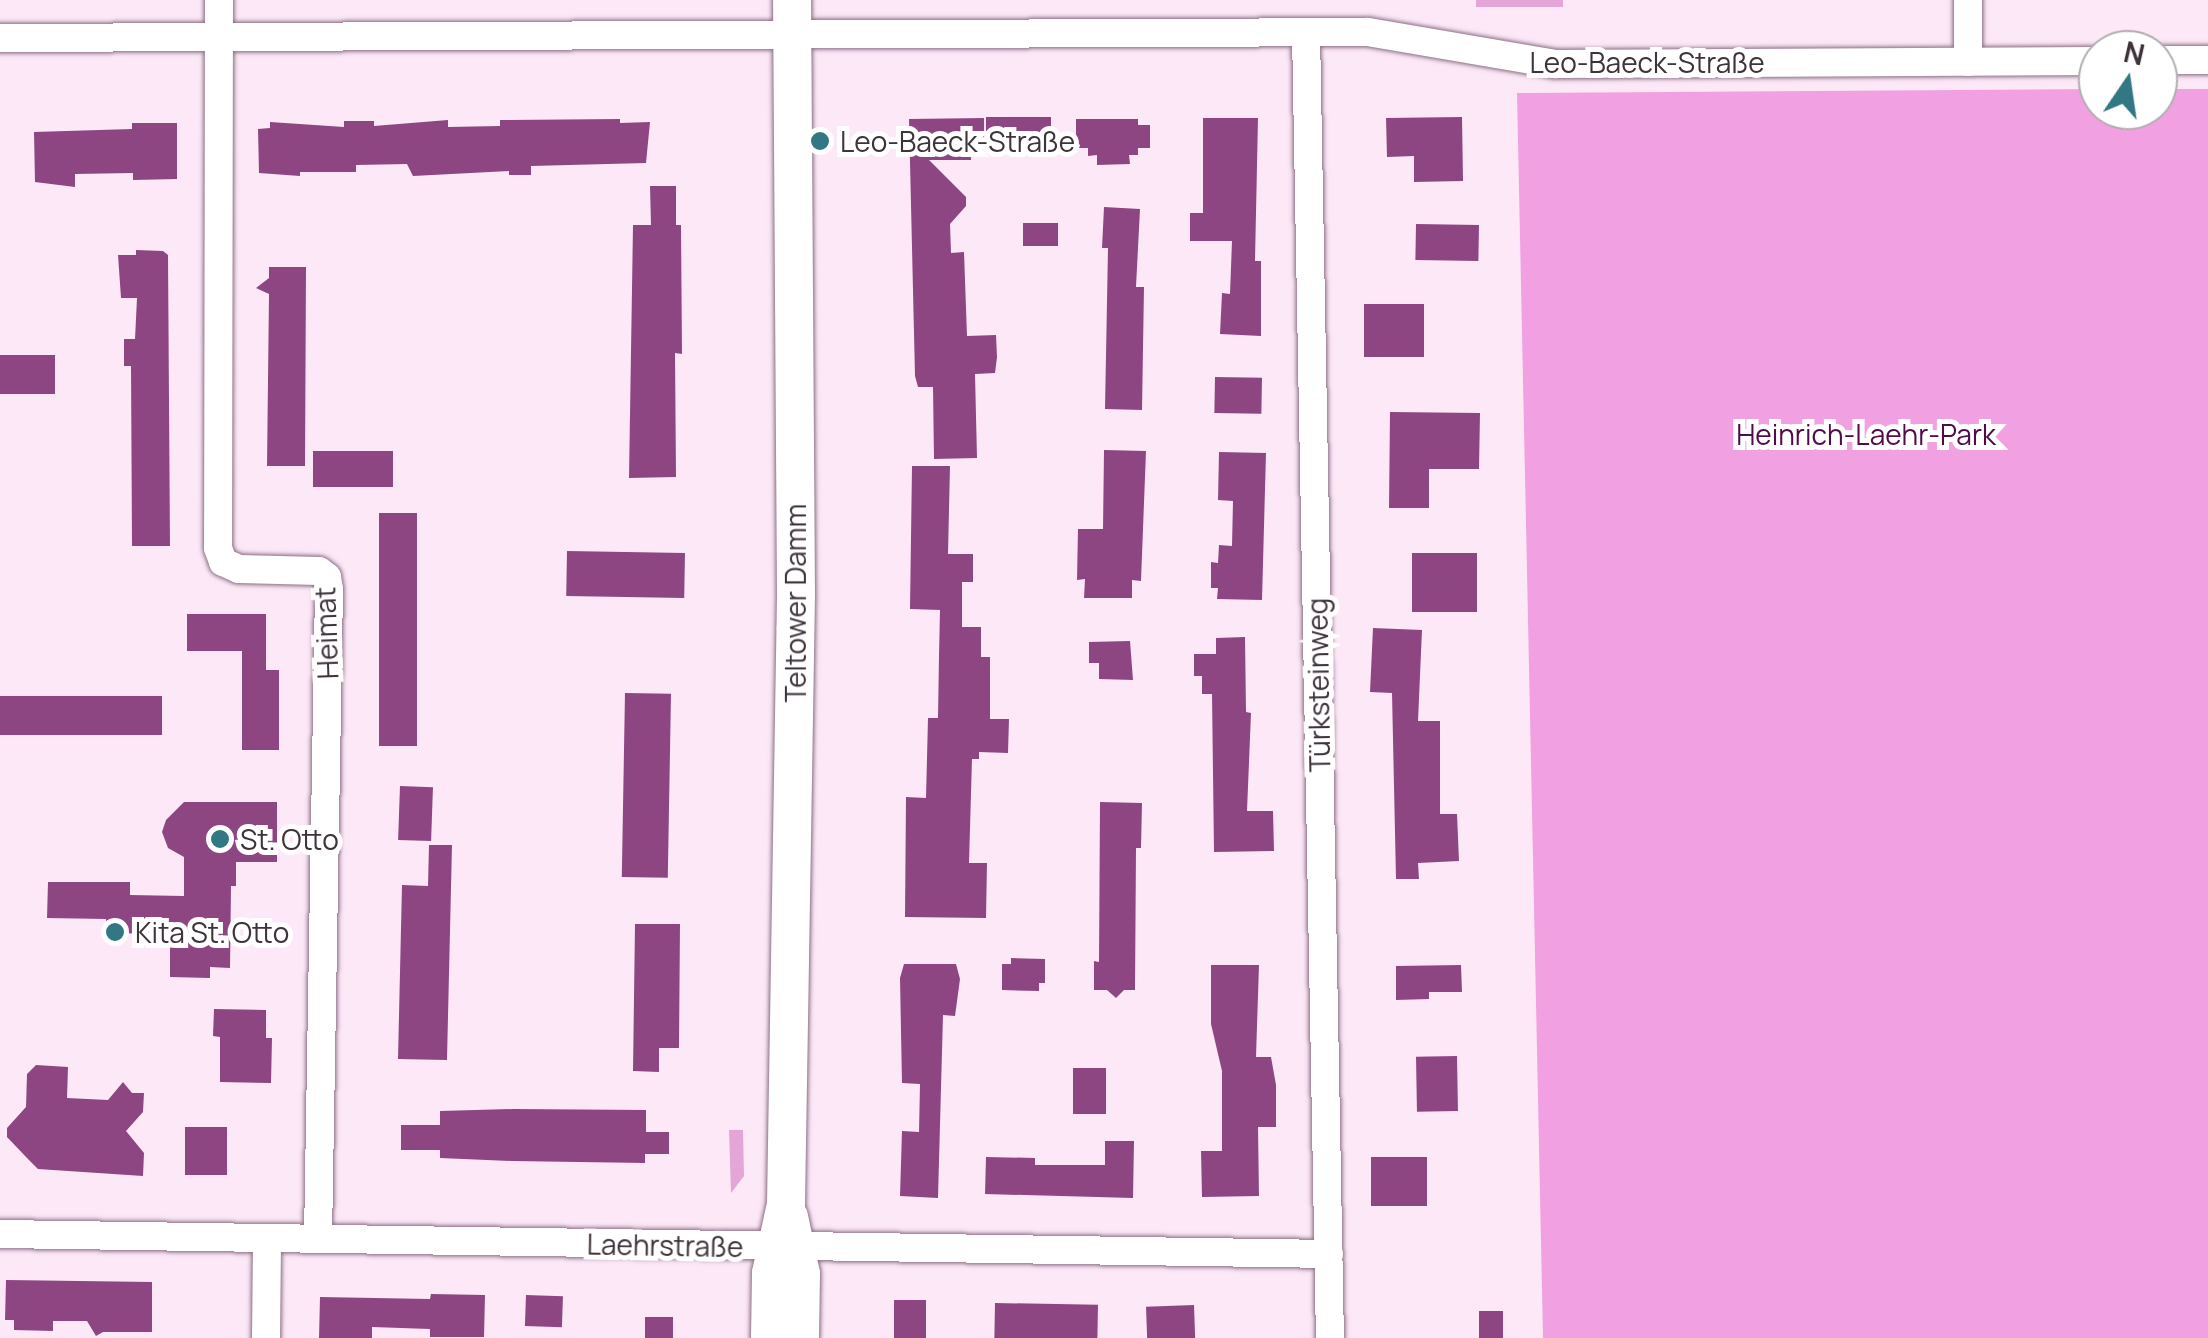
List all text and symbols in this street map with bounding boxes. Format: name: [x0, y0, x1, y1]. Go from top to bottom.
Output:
north arrow: [2078, 30, 2178, 130]
text: N: [2120, 32, 2148, 73]
street label: Leo-Baeck-Straße: [1529, 45, 1765, 79]
place label: Leo-Baeck-Straße: [840, 124, 1075, 158]
marker: Leo-Baeck-Straße: [809, 130, 831, 152]
park label: Heinrich-Laehr-Park: [1736, 417, 1996, 451]
street label: Teltower Damm: [778, 504, 812, 702]
street label: Heimat: [308, 586, 344, 680]
street label: Türksteinweg: [1300, 598, 1336, 772]
place label: St. Otto: [240, 822, 339, 856]
marker: St. Otto: [209, 828, 231, 850]
place label: Kita St. Otto: [135, 915, 289, 949]
marker: Kita St. Otto: [104, 921, 126, 943]
street label: Laehrstraße: [586, 1227, 744, 1263]

